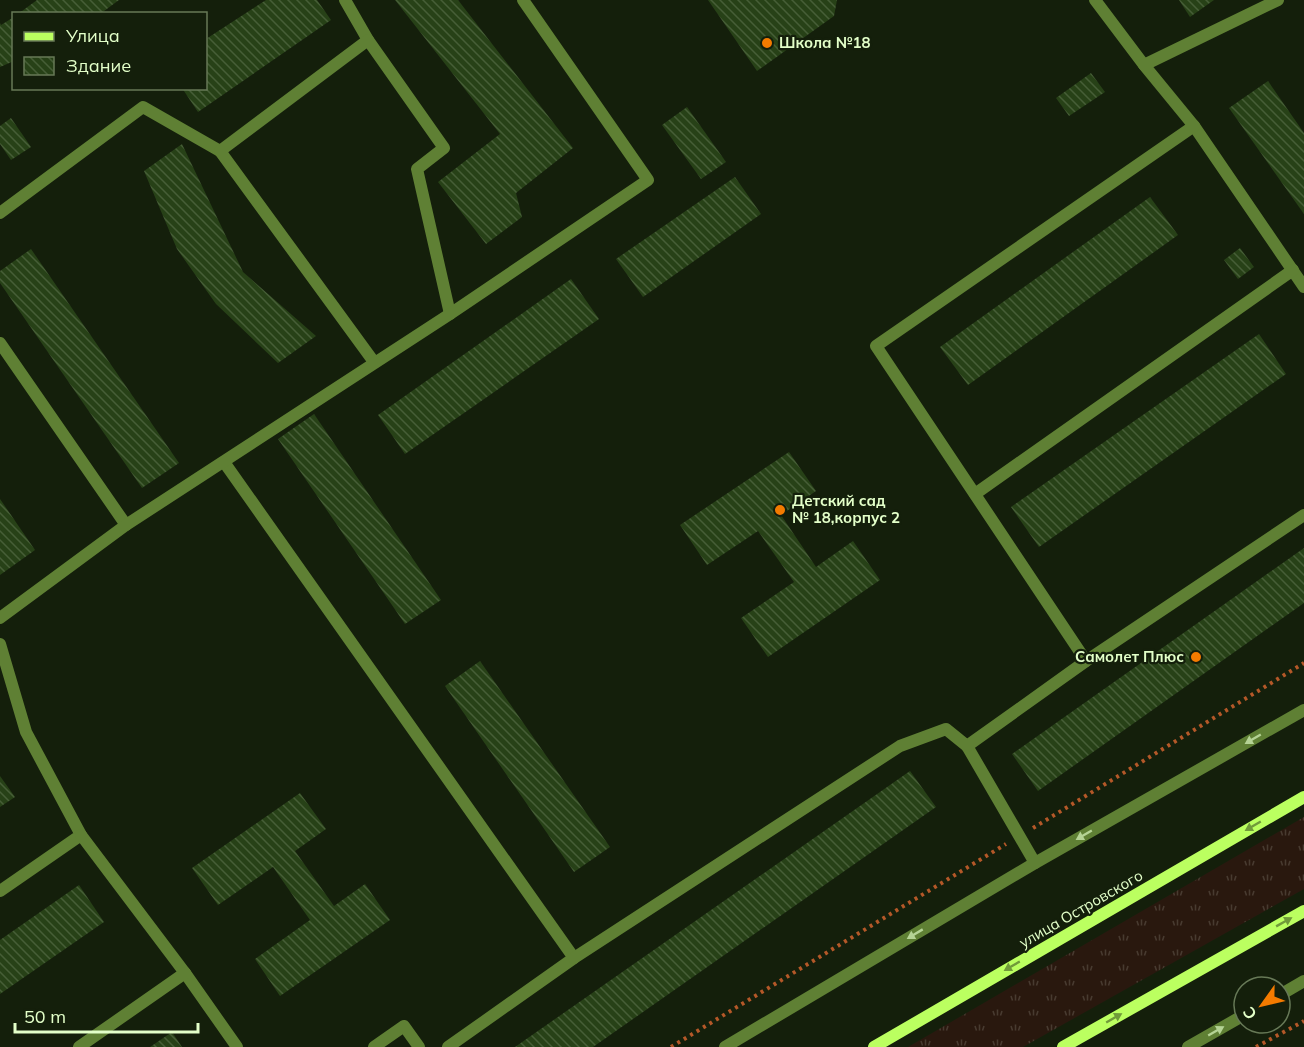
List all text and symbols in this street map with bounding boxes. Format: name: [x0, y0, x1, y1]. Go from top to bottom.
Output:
legend: [12, 12, 207, 90]
text: Улица: [65, 24, 120, 47]
place label: Школа №18: [779, 33, 870, 52]
marker: Школа №18: [760, 36, 774, 50]
text: Здание: [66, 54, 131, 77]
place label: Детский сад № 18,корпус 2: [792, 491, 900, 527]
marker: Детский сад № 18,корпус 2: [773, 503, 787, 517]
place label: Самолет Плюс: [1075, 647, 1184, 666]
marker: Самолет Плюс: [1189, 650, 1203, 664]
one-way arrow: [1244, 734, 1261, 744]
one-way arrow: [1245, 821, 1262, 831]
one-way arrow: [1075, 830, 1092, 840]
street label: улица Островского: [1016, 865, 1146, 952]
one-way arrow: [1275, 917, 1292, 927]
one-way arrow: [907, 928, 923, 939]
one-way arrow: [1004, 961, 1020, 972]
north arrow: [1232, 975, 1292, 1035]
scale bar: [15, 996, 198, 1034]
text: С: [1238, 1003, 1261, 1024]
text: 50 m: [24, 1005, 66, 1028]
one-way arrow: [1106, 1013, 1123, 1023]
one-way arrow: [1208, 1026, 1225, 1036]

